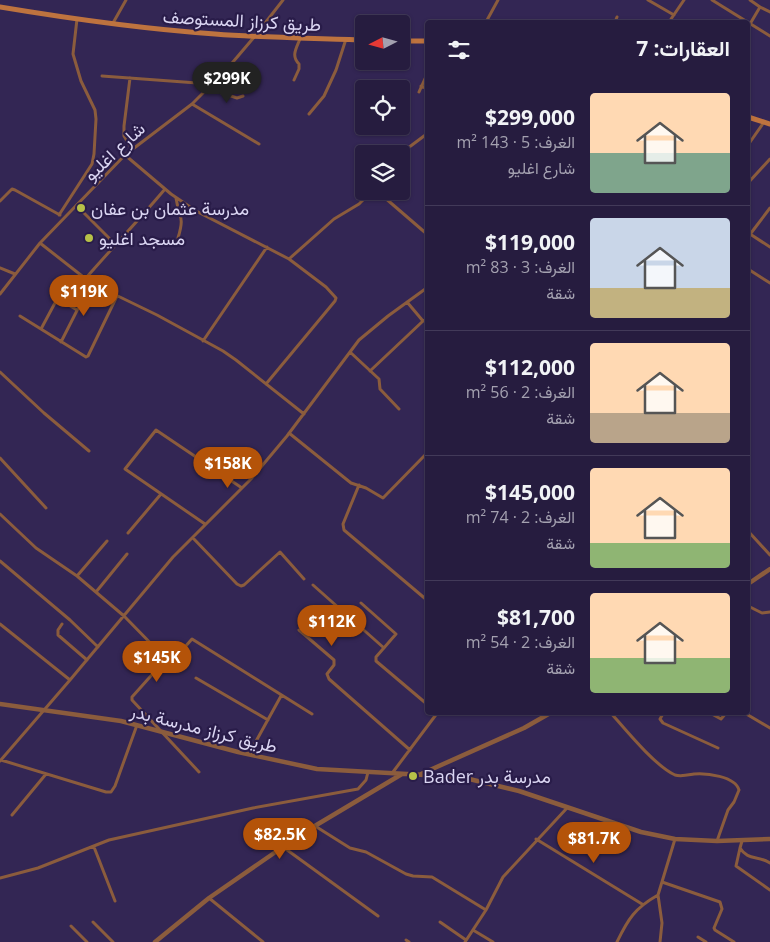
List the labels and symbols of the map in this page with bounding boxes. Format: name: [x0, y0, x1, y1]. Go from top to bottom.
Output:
street label: طريق كرزاز المستوصف: [162, 4, 322, 36]
north arrow: [355, 15, 410, 70]
pin: $299K: [192, 62, 262, 104]
street label: شارع اغليو: [78, 116, 151, 186]
place label: مدرسة عثمان بن عفان: [91, 196, 249, 220]
marker: مدرسة عثمان بن عفان: [75, 202, 87, 214]
place label: مسجد اغليو: [99, 226, 185, 250]
marker: مسجد اغليو: [83, 232, 95, 244]
pin: $119K: [49, 274, 119, 317]
pin: $158K: [193, 446, 263, 489]
pin: $112K: [297, 604, 367, 647]
pin: $145K: [122, 640, 192, 683]
street label: طريق كرزاز مدرسة بدر: [127, 698, 280, 758]
place label: Bader مدرسة بدر: [423, 764, 551, 788]
marker: Bader مدرسة بدر: [407, 770, 419, 782]
pin: $82.5K: [239, 818, 321, 860]
pin: $81.7K: [553, 822, 635, 864]

